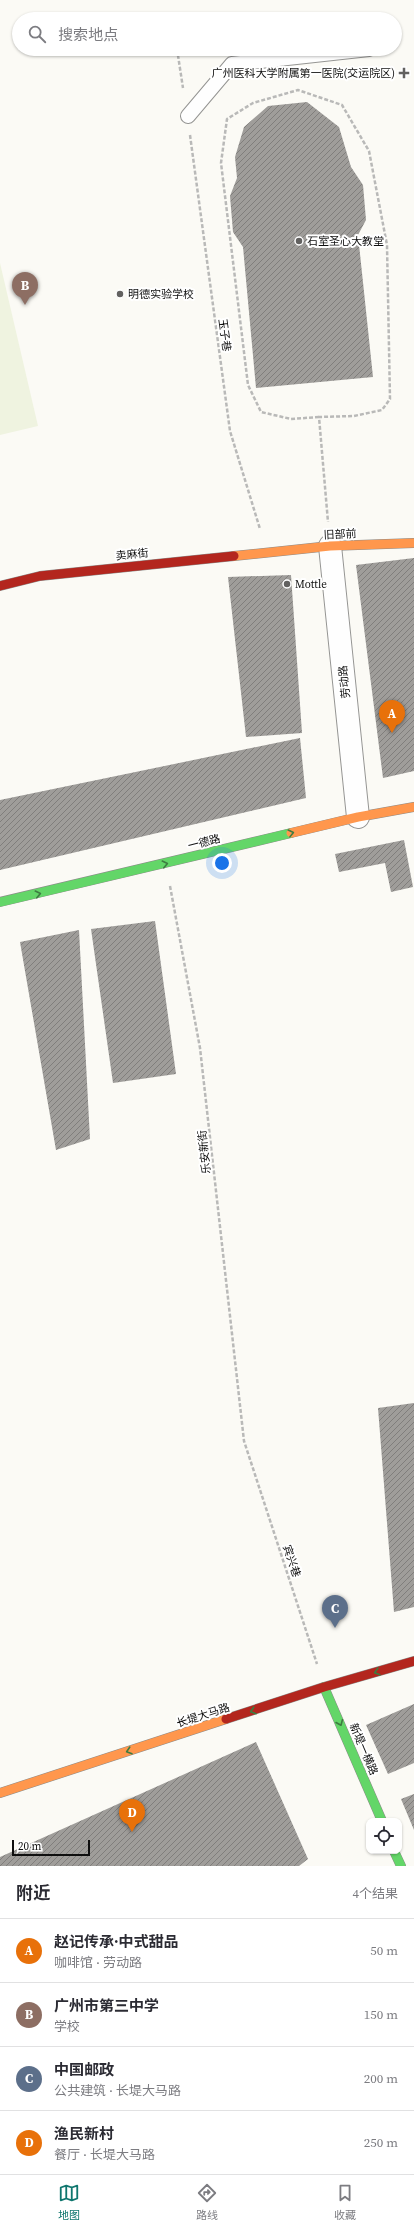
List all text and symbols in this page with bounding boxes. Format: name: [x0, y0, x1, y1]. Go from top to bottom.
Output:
search box: [12, 12, 402, 56]
icon: search: [26, 23, 48, 45]
text: 搜索地点: [58, 24, 118, 45]
place label: 广州医科大学附属第一医院(交运院区): [212, 66, 395, 81]
marker: 广州医科大学附属第一医院(交运院区): [398, 67, 410, 79]
place label: 石室圣心大教堂: [307, 234, 384, 249]
marker: 石室圣心大教堂: [294, 236, 304, 246]
pin: B: [12, 272, 38, 305]
place label: 明德实验学校: [128, 287, 194, 302]
marker: 明德实验学校: [115, 289, 125, 299]
street label: 玉子巷: [215, 318, 234, 352]
street label: 旧部前: [323, 526, 357, 543]
street label: 卖麻街: [115, 545, 149, 564]
place label: Mottle: [295, 577, 327, 592]
marker: Mottle: [282, 579, 292, 589]
street label: 劳动路: [335, 665, 354, 699]
pin: A: [379, 700, 405, 733]
one-way arrow: [288, 830, 294, 838]
street label: 一德路: [186, 831, 222, 854]
your location: [212, 853, 232, 873]
one-way arrow: [161, 860, 168, 869]
one-way arrow: [35, 890, 41, 898]
street label: 乐安新街: [195, 1129, 214, 1175]
street label: 宾兴巷: [279, 1543, 304, 1579]
pin: C: [322, 1595, 348, 1628]
one-way arrow: [373, 1667, 380, 1676]
street label: 长堤大马路: [175, 1700, 232, 1731]
one-way arrow: [249, 1706, 256, 1715]
one-way arrow: [335, 1720, 343, 1727]
street label: 新堤一横路: [346, 1721, 381, 1777]
one-way arrow: [126, 1746, 133, 1755]
pin: D: [119, 1799, 145, 1832]
map controls: [366, 1818, 402, 1854]
button: locate: [366, 1818, 402, 1854]
scale bar: [12, 1838, 90, 1857]
text: 20 m: [18, 1839, 41, 1854]
text: 附近: [16, 1881, 50, 1905]
text: 4个结果: [352, 1885, 398, 1902]
text: 赵记传承·中式甜品: [54, 1931, 179, 1952]
text: A: [25, 1942, 33, 1959]
text: 50 m: [370, 1942, 398, 1959]
text: 咖啡馆 · 劳动路: [54, 1954, 142, 1971]
text: 广州市第三中学: [54, 1995, 159, 2016]
text: B: [25, 2006, 33, 2023]
text: 150 m: [364, 2006, 398, 2023]
text: 学校: [54, 2018, 80, 2035]
text: 中国邮政: [54, 2059, 114, 2080]
text: C: [25, 2070, 33, 2087]
text: 200 m: [364, 2070, 398, 2087]
text: 公共建筑 · 长堤大马路: [54, 2082, 181, 2099]
text: 渔民新村: [54, 2123, 114, 2144]
text: D: [24, 2134, 34, 2151]
text: 250 m: [364, 2134, 398, 2151]
text: 餐厅 · 长堤大马路: [54, 2146, 155, 2163]
tab: 地图: [58, 2182, 80, 2223]
tab: 路线: [196, 2182, 218, 2223]
tab: 收藏: [334, 2182, 356, 2223]

